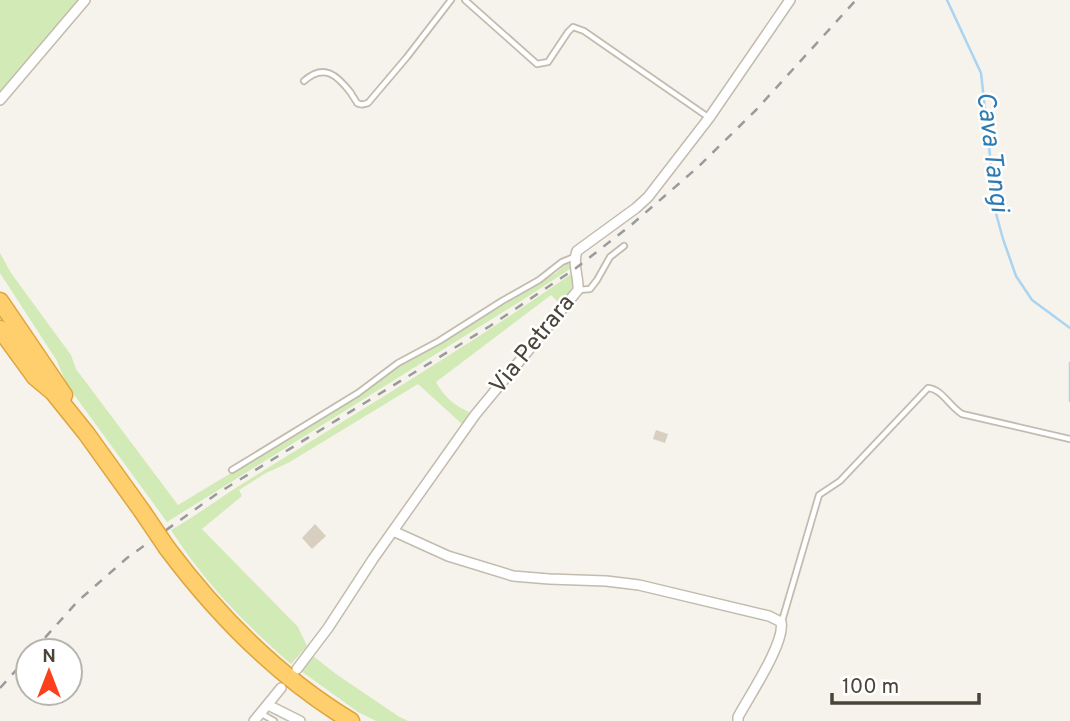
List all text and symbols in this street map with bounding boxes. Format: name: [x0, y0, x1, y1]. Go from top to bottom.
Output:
water label: Cava Tangi: [967, 90, 1015, 216]
street label: Via Petrara: [484, 289, 582, 401]
north arrow: [14, 637, 84, 707]
text: N: [42, 645, 56, 669]
scale bar: [832, 662, 979, 706]
text: 100 m: [842, 674, 899, 701]

